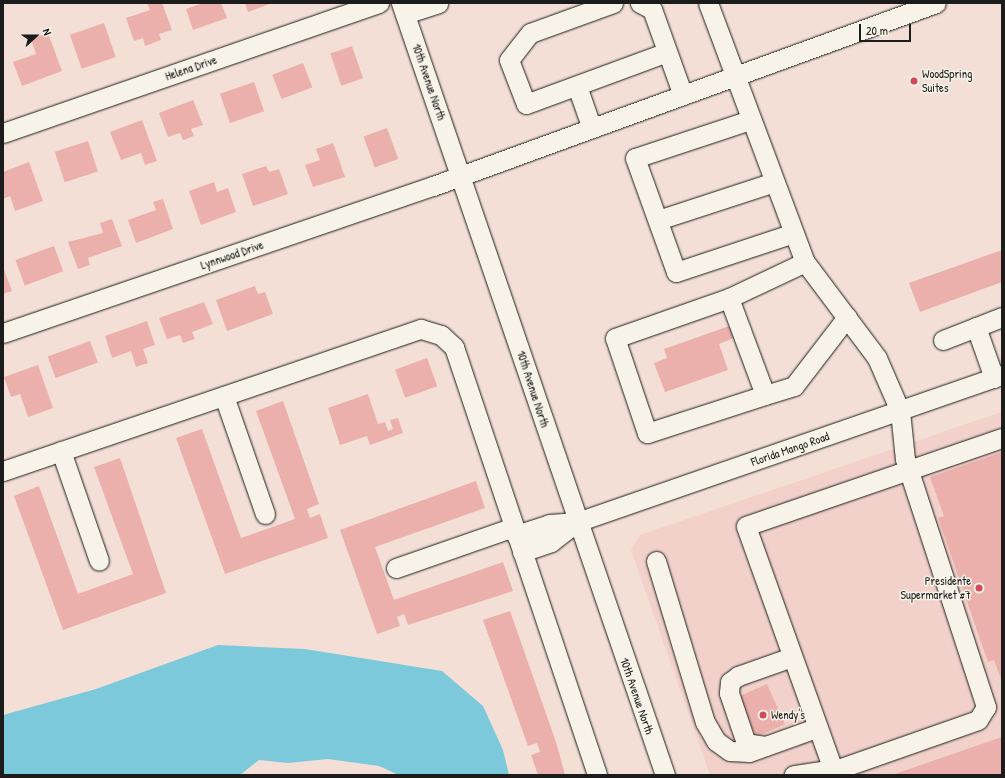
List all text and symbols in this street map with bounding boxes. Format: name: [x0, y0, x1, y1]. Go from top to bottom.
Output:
north arrow: [16, 16, 56, 56]
scale bar: [861, 16, 913, 42]
text: 20 m: [866, 22, 888, 39]
text: N: [40, 26, 55, 37]
street label: 10th Avenue North: [409, 42, 449, 122]
street label: Helena Drive: [163, 52, 219, 84]
place label: WoodSpring Suites: [922, 67, 972, 95]
marker: WoodSpring Suites: [909, 76, 919, 86]
street label: Lynnwood Drive: [199, 238, 265, 272]
street label: 10th Avenue North: [514, 349, 552, 429]
street label: Florida Mango Road: [749, 429, 831, 469]
place label: Presidente Supermarket #7: [901, 574, 971, 602]
marker: Presidente Supermarket #7: [974, 583, 984, 593]
street label: 10th Avenue North: [617, 656, 657, 736]
place label: Wendy's: [771, 708, 805, 722]
marker: Wendy's: [758, 710, 768, 720]

